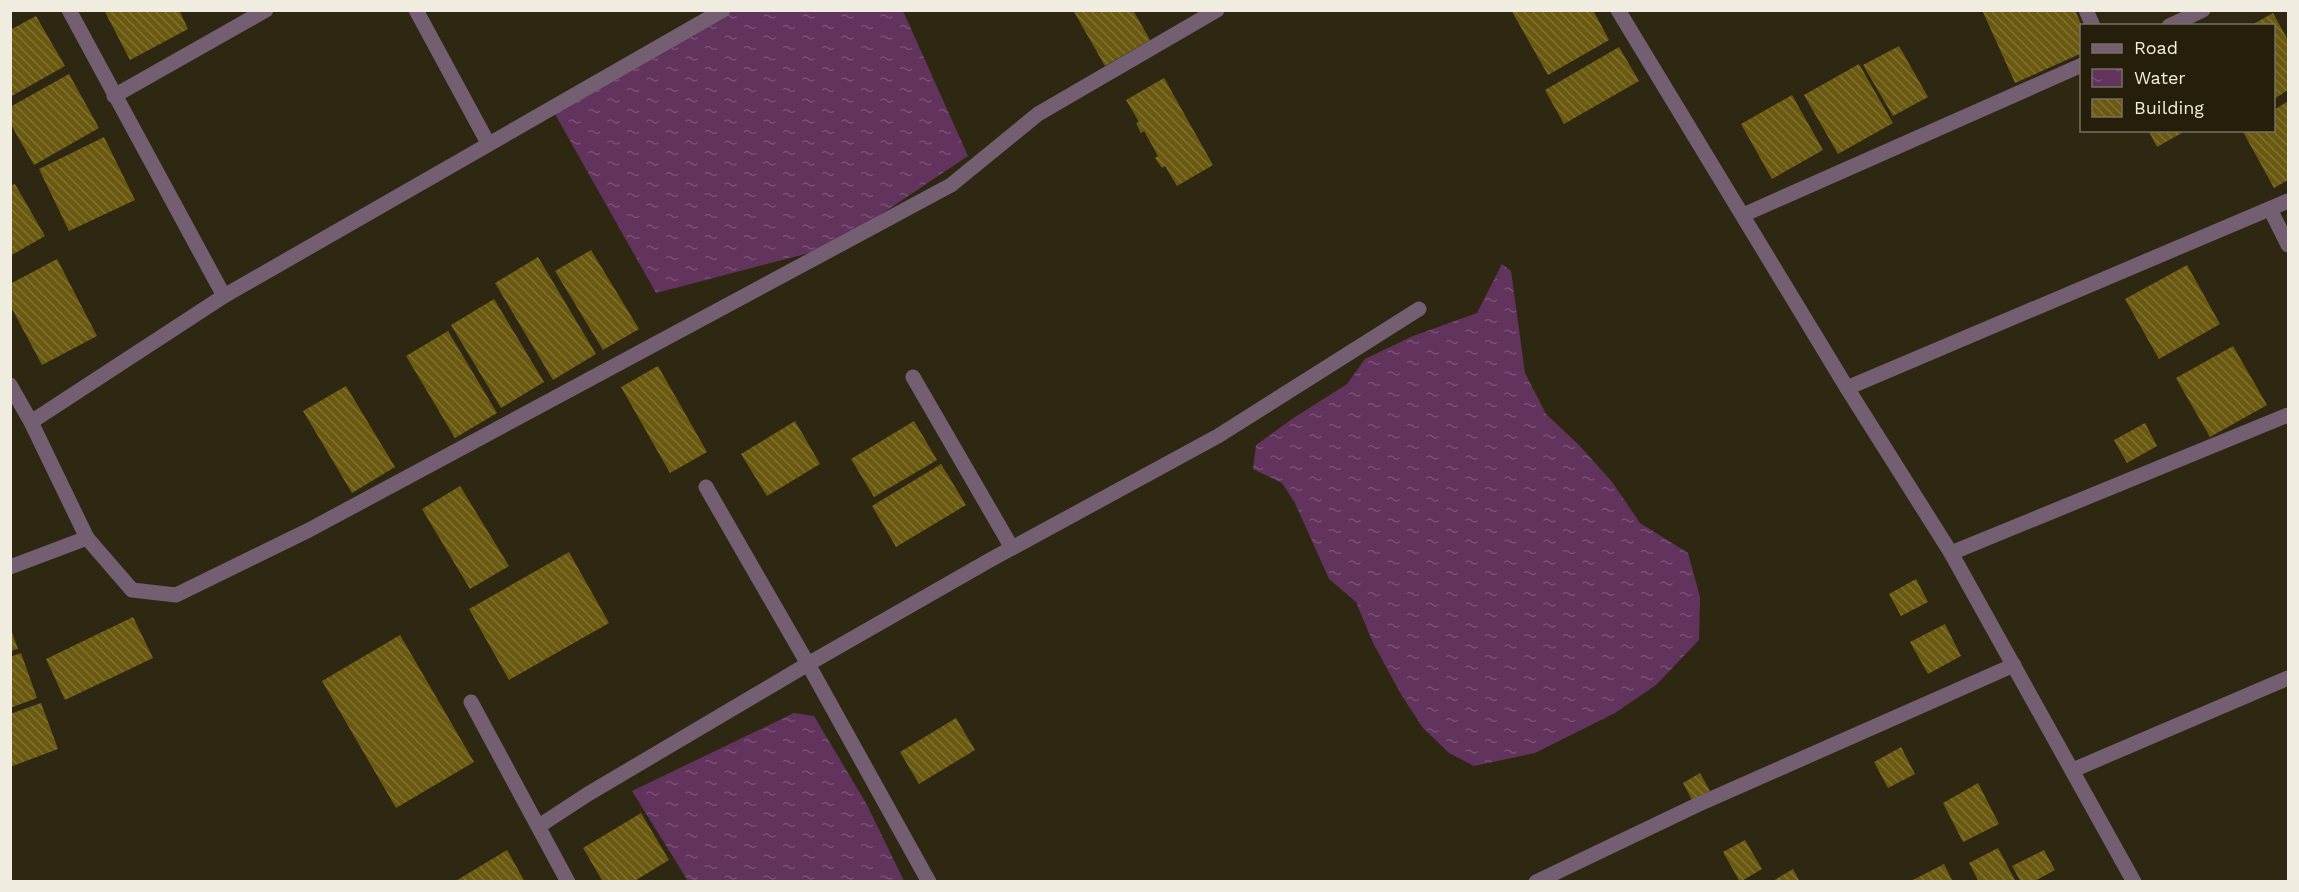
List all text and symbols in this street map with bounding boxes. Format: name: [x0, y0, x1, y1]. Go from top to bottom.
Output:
legend: [2080, 24, 2275, 132]
text: Road: [2134, 37, 2178, 58]
text: Water: [2134, 67, 2186, 88]
text: Building: [2134, 97, 2204, 118]

